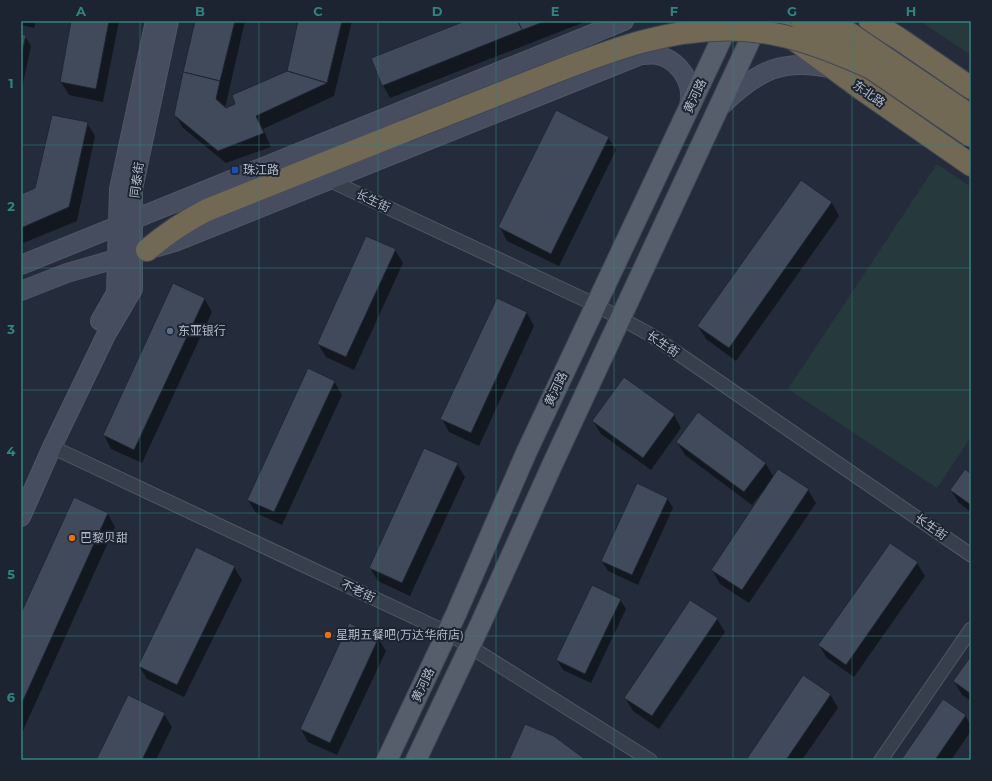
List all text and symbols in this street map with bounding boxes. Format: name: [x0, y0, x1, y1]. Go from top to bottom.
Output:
text: A: [75, 3, 87, 19]
text: B: [195, 3, 205, 19]
text: C: [313, 3, 323, 19]
text: D: [432, 3, 443, 19]
text: E: [551, 3, 560, 19]
text: F: [670, 3, 678, 19]
text: G: [787, 3, 797, 19]
text: H: [906, 3, 916, 19]
text: 1: [8, 75, 14, 91]
street label: 黄河路: [680, 76, 709, 115]
street label: 东北路: [850, 77, 888, 110]
street label: 同泰街: [127, 161, 146, 199]
place label: 珠江路: [243, 162, 279, 177]
marker: 珠江路: [230, 165, 240, 175]
street label: 长生街: [354, 186, 393, 215]
text: 2: [7, 198, 15, 214]
text: 3: [6, 321, 15, 337]
place label: 东亚银行: [178, 323, 226, 338]
marker: 东亚银行: [165, 326, 175, 336]
street label: 长生街: [644, 327, 682, 360]
street label: 黄河路: [541, 369, 570, 408]
text: 4: [7, 443, 16, 459]
street label: 长生街: [912, 510, 950, 543]
place label: 巴黎贝甜: [80, 530, 128, 545]
marker: 巴黎贝甜: [67, 533, 77, 543]
text: 5: [7, 566, 15, 582]
street label: 不老街: [339, 576, 378, 605]
place label: 星期五餐吧(万达华府店): [336, 627, 464, 642]
marker: 星期五餐吧(万达华府店): [323, 630, 333, 640]
street label: 黄河路: [408, 665, 437, 704]
text: 6: [7, 689, 16, 705]

